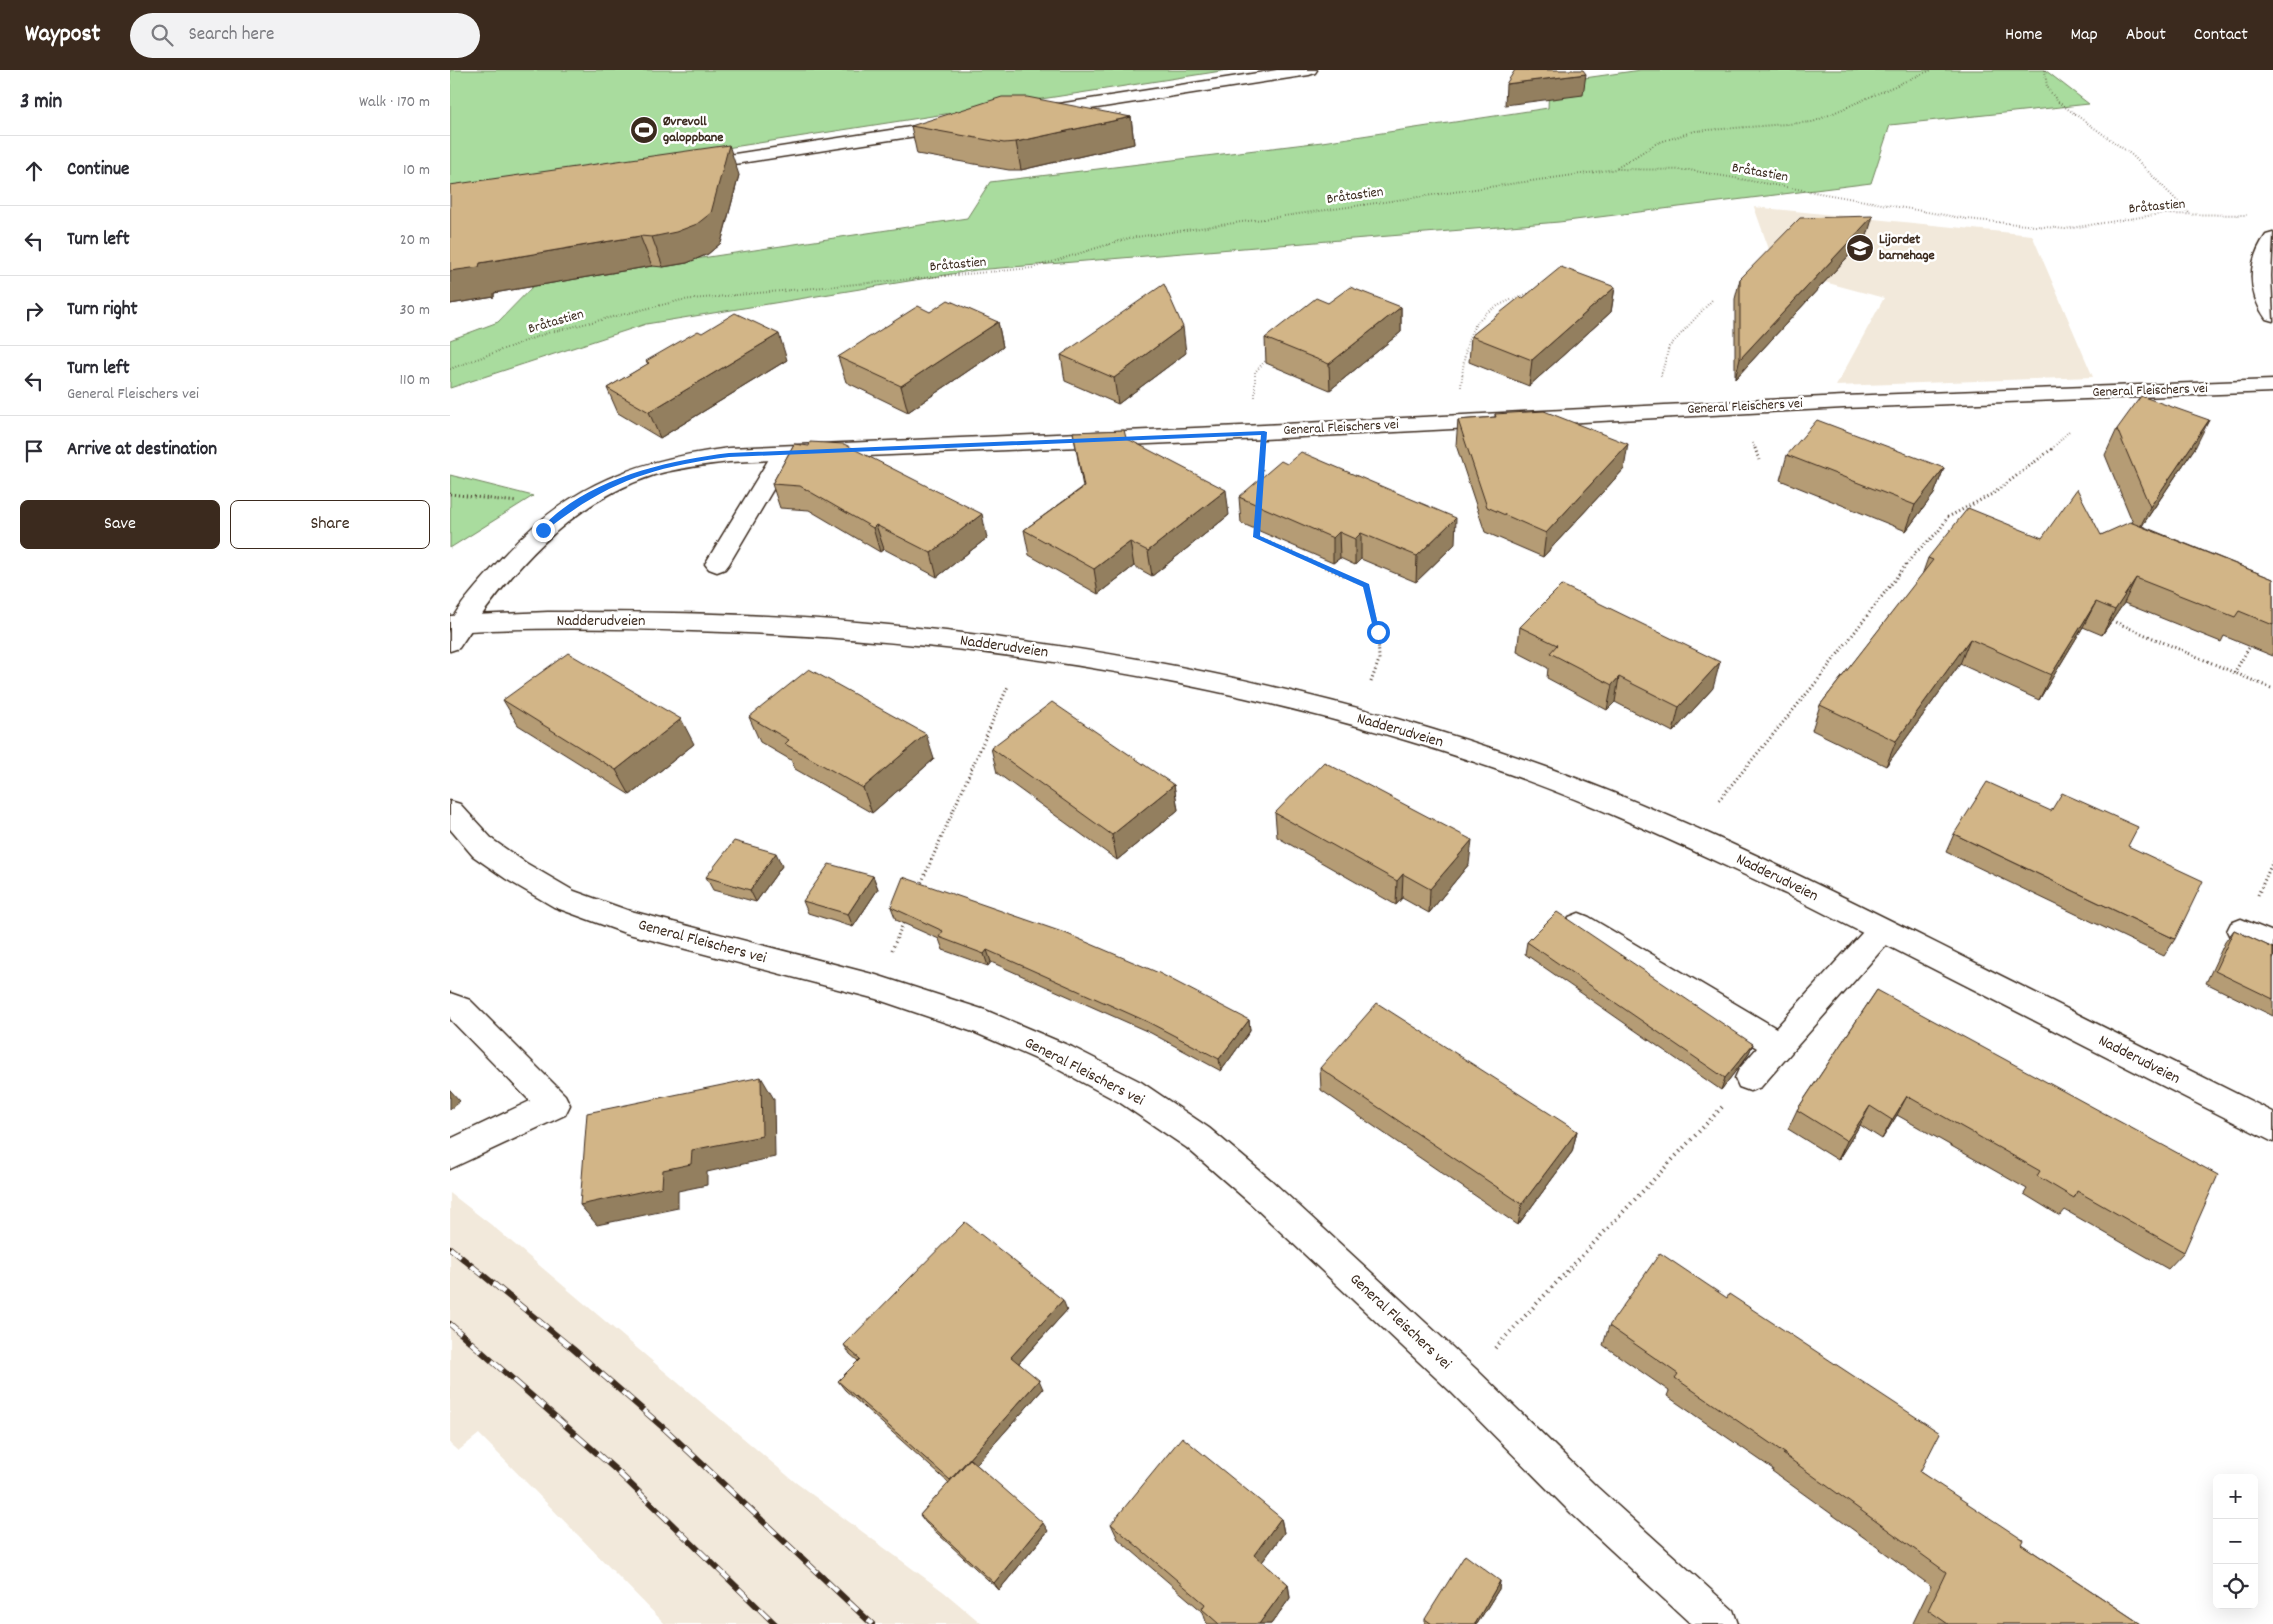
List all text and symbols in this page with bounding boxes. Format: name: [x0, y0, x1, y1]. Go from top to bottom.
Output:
search box: [130, 13, 480, 58]
text: Waypost: [25, 18, 100, 52]
icon: search: [148, 21, 176, 49]
text: Search here: [188, 22, 274, 49]
text: Home: [2005, 23, 2042, 48]
text: Map: [2070, 23, 2098, 48]
text: About: [2126, 23, 2166, 48]
text: Contact: [2194, 23, 2248, 48]
text: 3 min: [20, 88, 62, 118]
text: Walk · 170 m: [359, 91, 430, 114]
place label: Øvrevoll galoppbane: [663, 112, 723, 148]
sports icon: Øvrevoll galoppbane: [629, 115, 659, 145]
icon: ahead: [20, 157, 48, 185]
text: Continue: [67, 157, 129, 184]
street label: Bråtastien: [1730, 158, 1790, 188]
text: 10 m: [403, 159, 430, 182]
street label: Bråtastien: [1325, 182, 1385, 210]
street label: Bråtastien: [2128, 195, 2186, 219]
icon: left: [20, 227, 48, 255]
text: Turn left: [67, 227, 130, 254]
text: 20 m: [400, 229, 430, 252]
place label: Lijordet barnehage: [1879, 230, 1935, 266]
school or university icon: Lijordet barnehage: [1845, 233, 1875, 263]
street label: Bråtastien: [929, 253, 987, 277]
icon: right: [20, 297, 48, 325]
text: Turn right: [67, 297, 138, 324]
text: 30 m: [400, 299, 430, 322]
street label: Bråtastien: [526, 305, 586, 339]
text: Turn left: [67, 356, 130, 383]
icon: left: [20, 367, 48, 395]
text: 110 m: [400, 369, 430, 392]
street label: General Fleischers vei: [2092, 379, 2208, 403]
text: General Fleischers vei: [67, 383, 199, 406]
street label: General Fleischers vei: [1687, 394, 1804, 420]
street label: General Fleischers vei: [1283, 415, 1400, 441]
icon: arrive: [20, 437, 48, 465]
text: Arrive at destination: [67, 437, 217, 464]
button: Save: [20, 500, 220, 549]
button: Share: [230, 500, 430, 549]
route end: [532, 519, 555, 542]
street label: Nadderudveien: [557, 610, 645, 633]
route start: [1367, 621, 1390, 644]
street label: Nadderudveien: [958, 629, 1050, 665]
street label: Nadderudveien: [1354, 708, 1446, 754]
street label: Nadderudveien: [1732, 848, 1822, 908]
street label: General Fleischers vei: [635, 914, 769, 970]
street label: Nadderudveien: [2094, 1030, 2184, 1090]
street label: General Fleischers vei: [1020, 1032, 1148, 1112]
street label: General Fleischers vei: [1344, 1269, 1456, 1375]
map controls: [2213, 1474, 2258, 1609]
button: +: [2213, 1474, 2258, 1519]
button: −: [2213, 1519, 2258, 1564]
button: locate: [2213, 1564, 2258, 1609]

